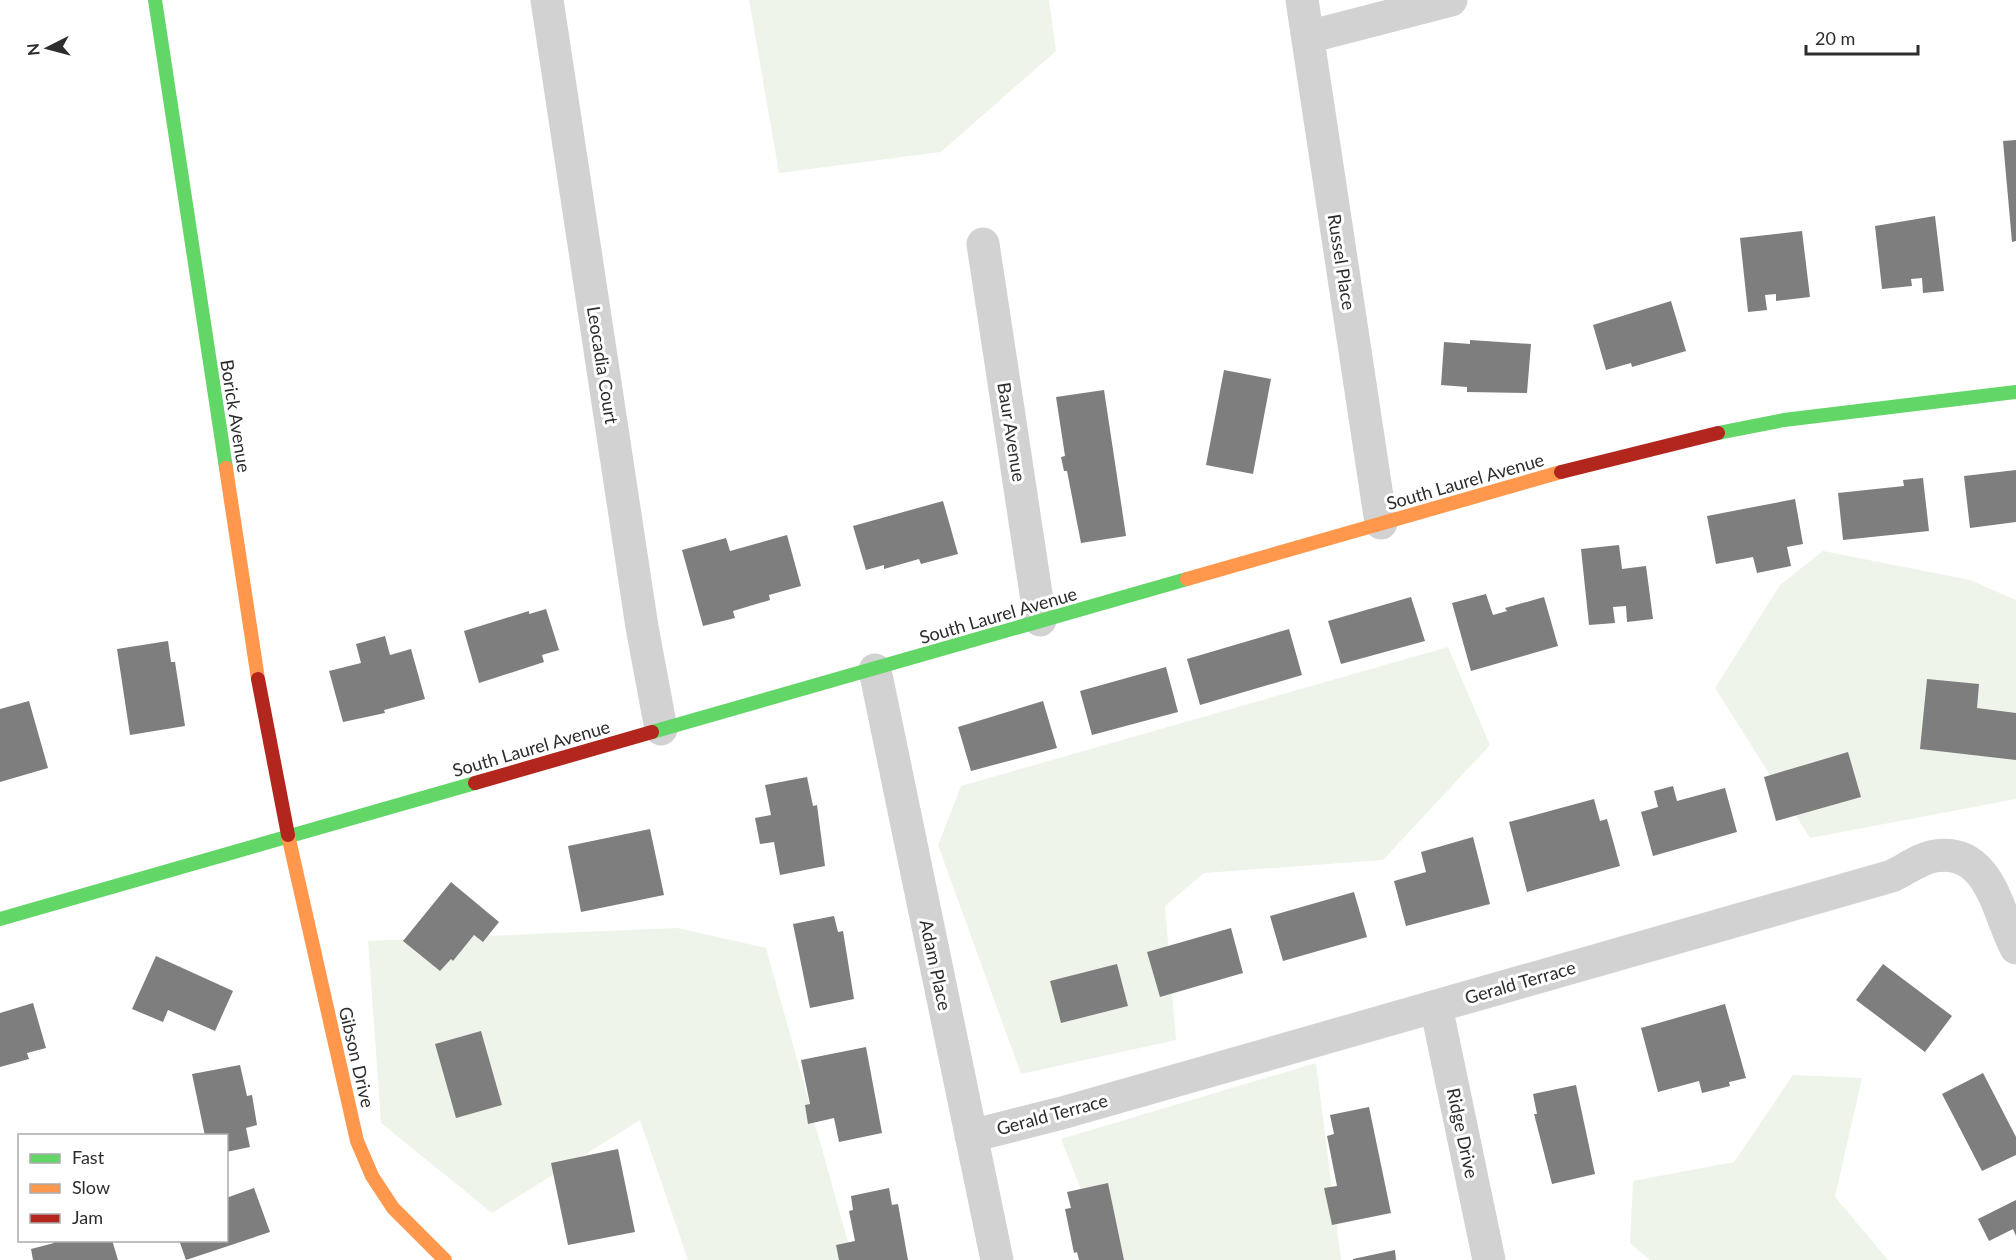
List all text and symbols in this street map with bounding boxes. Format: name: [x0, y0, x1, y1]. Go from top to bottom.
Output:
north arrow: [18, 18, 78, 78]
scale bar: [1806, 18, 1918, 56]
text: 20 m: [1815, 27, 1855, 49]
text: N: [22, 42, 43, 57]
street label: Russel Place: [1324, 212, 1360, 312]
street label: Leocadia Court: [583, 305, 623, 426]
street label: Borick Avenue: [216, 358, 256, 474]
street label: Baur Avenue: [993, 381, 1031, 483]
street label: South Laurel Avenue: [1384, 448, 1546, 514]
street label: South Laurel Avenue: [917, 582, 1079, 648]
street label: South Laurel Avenue: [450, 715, 612, 781]
street label: Adam Place: [916, 918, 956, 1012]
street label: Gerald Terrace: [1462, 956, 1578, 1008]
street label: Gibson Drive: [335, 1004, 379, 1110]
street label: Ridge Drive: [1443, 1086, 1483, 1180]
street label: Gerald Terrace: [994, 1089, 1110, 1139]
legend: [18, 1134, 228, 1242]
text: Fast: [72, 1146, 105, 1168]
text: Slow: [72, 1176, 110, 1198]
text: Jam: [72, 1206, 103, 1228]

